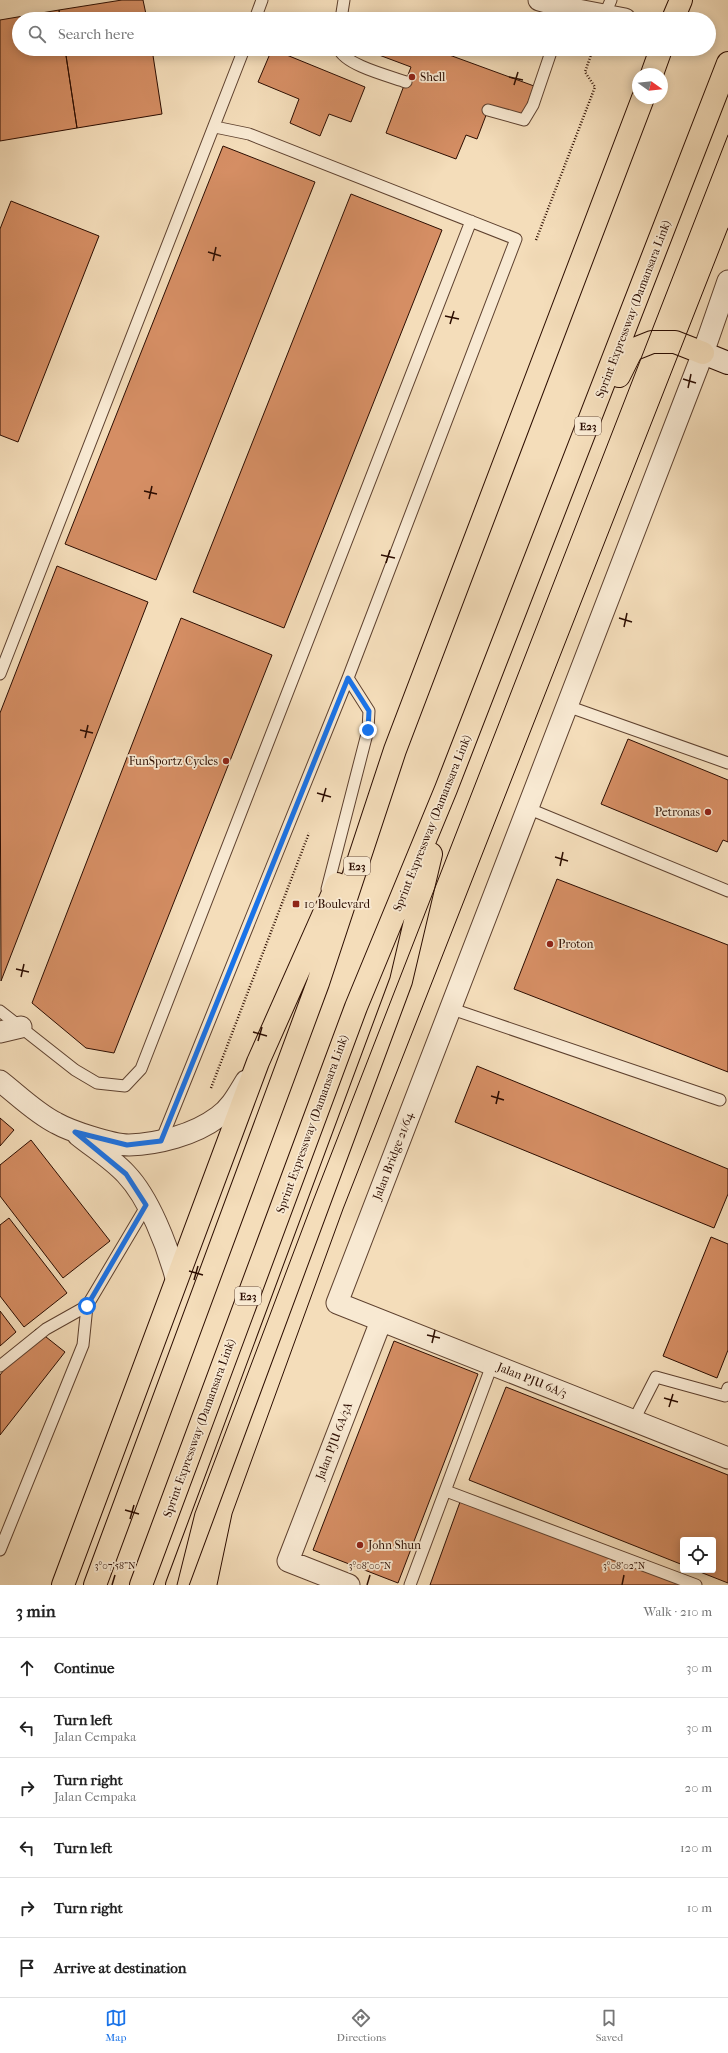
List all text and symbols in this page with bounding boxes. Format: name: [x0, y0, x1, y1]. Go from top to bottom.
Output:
search box: [12, 12, 716, 56]
icon: search: [26, 23, 48, 45]
text: Search here: [58, 25, 134, 43]
north arrow: [632, 68, 668, 104]
place label: Shell: [420, 70, 446, 84]
marker: Shell: [407, 72, 417, 82]
street label: Sprint Expressway (Damansara Link): [593, 218, 673, 400]
road number: E23: [575, 417, 601, 435]
route end: [359, 721, 377, 739]
street label: Sprint Expressway (Damansara Link): [390, 733, 474, 913]
place label: FunSportz Cycles: [129, 754, 219, 768]
marker: FunSportz Cycles: [221, 756, 231, 766]
place label: Petronas: [655, 805, 701, 819]
marker: Petronas: [703, 807, 713, 817]
road number: E23: [344, 857, 370, 875]
place label: 10 Boulevard: [304, 897, 370, 911]
marker: 10 Boulevard: [291, 899, 301, 909]
place label: Proton: [558, 937, 594, 951]
marker: Proton: [545, 939, 555, 949]
street label: Sprint Expressway (Damansara Link): [273, 1033, 351, 1215]
street label: Jalan Bridge 21/64: [369, 1109, 417, 1203]
road number: E23: [235, 1287, 261, 1305]
route start: [78, 1297, 96, 1315]
street label: Sprint Expressway (Damansara Link): [160, 1337, 238, 1519]
street label: Jalan PJU 6A/3: [494, 1359, 569, 1400]
street label: Jalan PJU 6A/3A: [312, 1400, 355, 1483]
map controls: [680, 1537, 716, 1573]
button: locate: [680, 1537, 716, 1573]
place label: John Shun: [367, 1538, 421, 1552]
marker: John Shun: [355, 1540, 365, 1550]
text: 3°07'58"N: [94, 1560, 136, 1572]
text: 3°08'00"N: [349, 1560, 392, 1572]
text: 3°08'02"N: [603, 1560, 646, 1572]
text: 3 min: [16, 1601, 56, 1621]
text: Walk · 210 m: [644, 1604, 712, 1619]
icon: ahead: [16, 1657, 38, 1679]
text: Continue: [54, 1659, 114, 1677]
text: 30 m: [686, 1660, 712, 1675]
text: Turn left: [54, 1711, 112, 1729]
icon: left: [16, 1717, 38, 1739]
text: 30 m: [686, 1720, 712, 1735]
text: Jalan Cempaka: [54, 1729, 136, 1744]
text: Turn right: [54, 1771, 123, 1789]
icon: right: [16, 1777, 38, 1799]
text: 20 m: [685, 1780, 712, 1795]
text: Jalan Cempaka: [54, 1789, 136, 1804]
icon: left: [16, 1837, 38, 1859]
text: Turn left: [54, 1839, 112, 1857]
text: 120 m: [680, 1840, 712, 1855]
icon: right: [16, 1897, 38, 1919]
text: Turn right: [54, 1899, 123, 1917]
text: 10 m: [687, 1900, 712, 1915]
icon: arrive: [16, 1957, 38, 1979]
text: Arrive at destination: [54, 1959, 186, 1977]
tab: Map: [105, 2007, 127, 2044]
tab: Directions: [337, 2007, 386, 2044]
tab: Saved: [596, 2007, 623, 2044]

